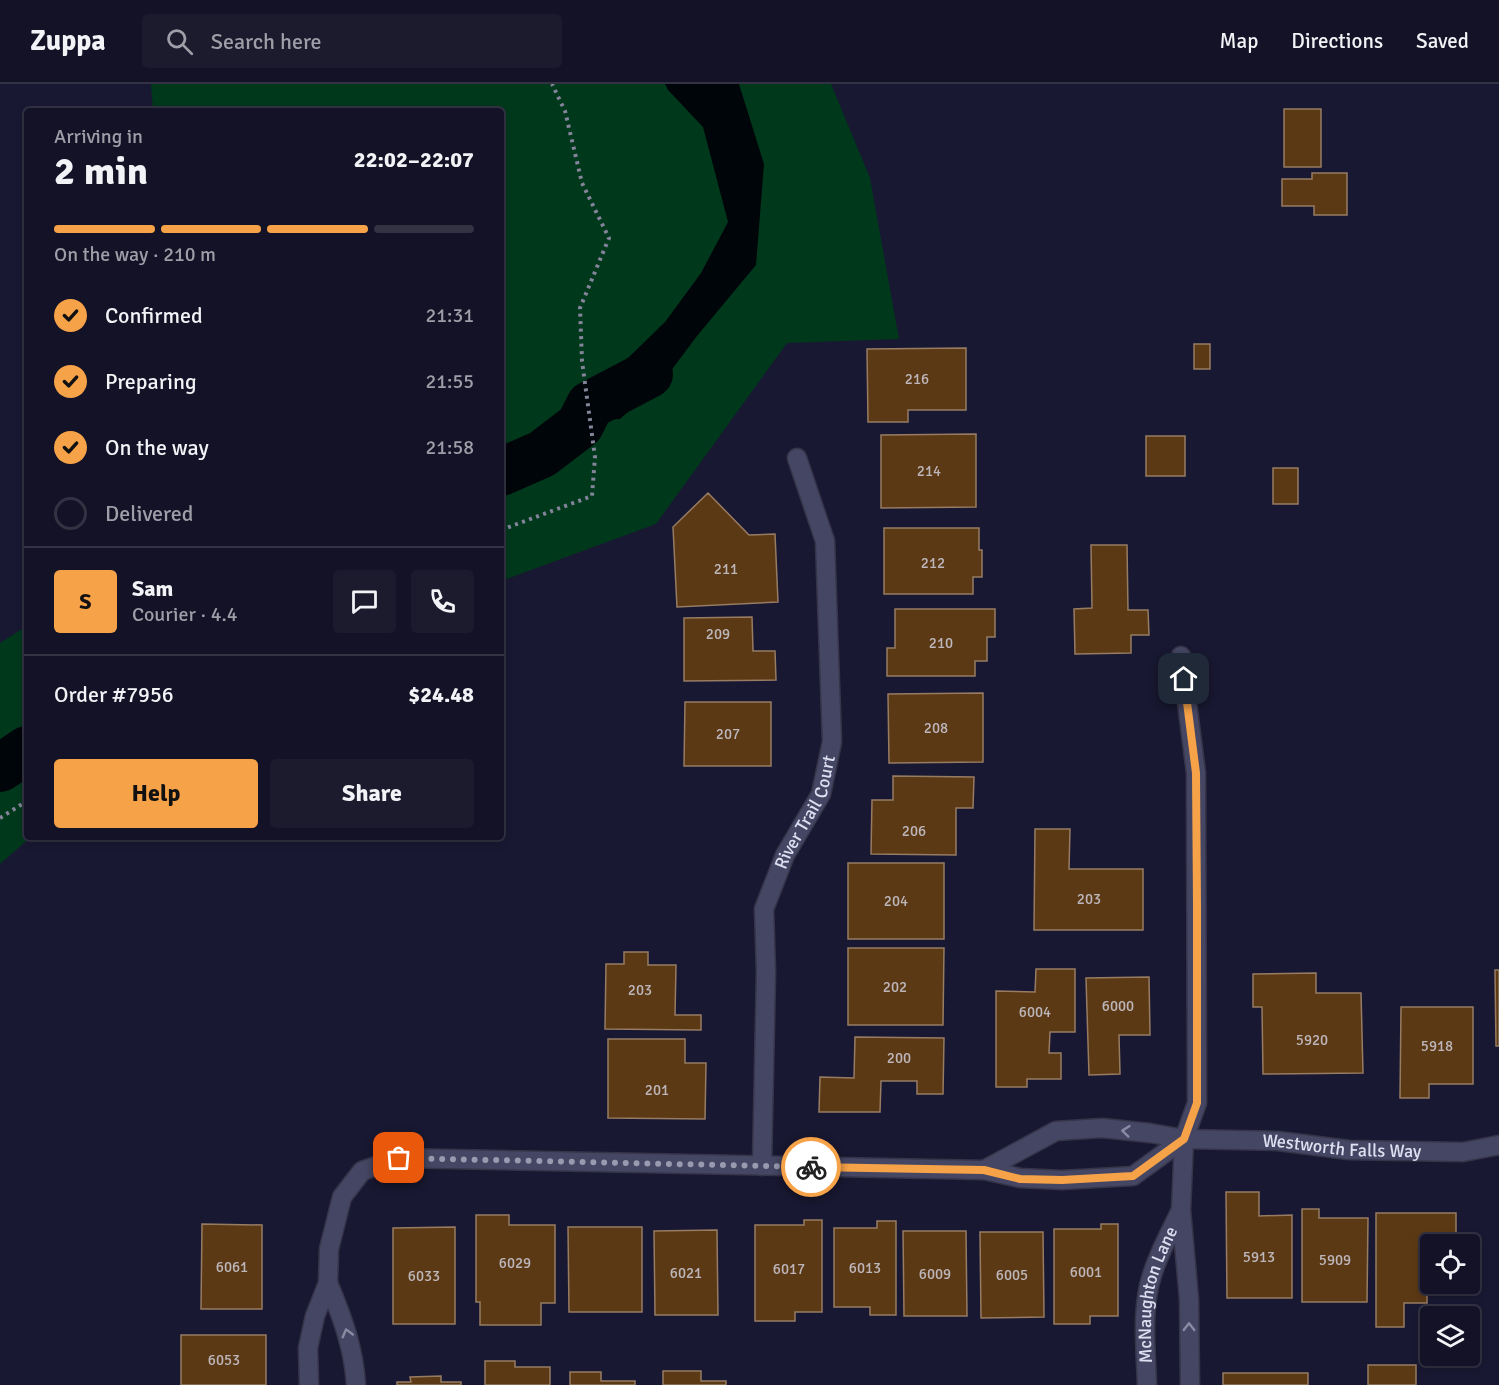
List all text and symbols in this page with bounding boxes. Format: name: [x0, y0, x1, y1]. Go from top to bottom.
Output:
search box: [142, 14, 562, 68]
text: Zuppa: [30, 24, 106, 58]
icon: search: [163, 25, 196, 58]
text: Search here: [211, 28, 322, 55]
text: Map: [1220, 28, 1258, 54]
text: Directions: [1291, 28, 1383, 54]
text: Saved: [1416, 28, 1469, 54]
text: Arriving in: [54, 124, 143, 149]
text: 22:02–22:07: [354, 146, 474, 173]
text: 2 min: [54, 147, 148, 195]
text: On the way · 210 m: [54, 242, 216, 267]
icon: check: [54, 299, 87, 332]
text: Confirmed: [105, 302, 203, 329]
text: 21:31: [425, 303, 474, 328]
icon: check: [54, 365, 87, 398]
text: Preparing: [105, 368, 197, 395]
text: 21:55: [425, 369, 474, 394]
house number: 216: [905, 370, 929, 388]
icon: check: [54, 431, 87, 464]
text: On the way: [105, 434, 209, 461]
text: 21:58: [425, 435, 474, 460]
house number: 214: [917, 462, 941, 480]
text: Delivered: [105, 500, 193, 527]
house number: 212: [921, 554, 945, 572]
house number: 211: [714, 560, 738, 578]
button: chat: [333, 570, 396, 633]
button: phone: [411, 570, 474, 633]
text: Sam: [132, 575, 173, 602]
text: S: [79, 588, 92, 615]
text: Courier · 4.4: [132, 602, 238, 627]
house number: 209: [706, 625, 730, 643]
house number: 210: [929, 634, 953, 652]
pin: [1158, 653, 1209, 704]
icon: home: [1167, 662, 1200, 695]
text: Order #7956: [54, 681, 174, 708]
text: $24.48: [408, 681, 474, 708]
house number: 208: [924, 719, 948, 737]
house number: 207: [716, 725, 740, 743]
street label: River Trail Court: [770, 753, 840, 872]
button: Help: [54, 759, 258, 828]
button: Share: [270, 759, 474, 828]
house number: 206: [902, 822, 926, 840]
house number: 203: [1077, 890, 1101, 908]
house number: 204: [884, 892, 908, 910]
house number: 202: [883, 978, 907, 996]
house number: 203: [628, 981, 652, 999]
house number: 6000: [1102, 997, 1134, 1015]
house number: 6004: [1019, 1003, 1051, 1021]
house number: 5920: [1296, 1031, 1328, 1049]
house number: 5918: [1421, 1037, 1453, 1055]
house number: 200: [887, 1049, 911, 1067]
house number: 201: [645, 1081, 669, 1099]
one-way arrow: [1122, 1125, 1131, 1138]
street label: Westworth Falls Way: [1262, 1130, 1422, 1162]
pin: [373, 1132, 424, 1183]
courier: [781, 1137, 841, 1197]
icon: bag: [382, 1141, 415, 1174]
icon: bike: [795, 1151, 828, 1184]
street label: McNaughton Lane: [1134, 1223, 1182, 1364]
map controls: [1420, 1234, 1480, 1366]
button: locate: [1420, 1234, 1480, 1294]
house number: 5913: [1243, 1248, 1275, 1266]
house number: 5909: [1319, 1251, 1351, 1269]
house number: 6029: [499, 1254, 531, 1272]
house number: 6061: [216, 1258, 248, 1276]
house number: 6013: [849, 1259, 881, 1277]
house number: 6017: [773, 1260, 805, 1278]
house number: 6001: [1070, 1263, 1102, 1281]
house number: 6021: [670, 1264, 702, 1282]
house number: 6009: [919, 1265, 951, 1283]
house number: 6005: [996, 1266, 1028, 1284]
house number: 6033: [408, 1267, 440, 1285]
button: layers: [1420, 1306, 1480, 1366]
one-way arrow: [1183, 1322, 1195, 1331]
one-way arrow: [341, 1328, 354, 1338]
house number: 6053: [208, 1351, 240, 1369]

